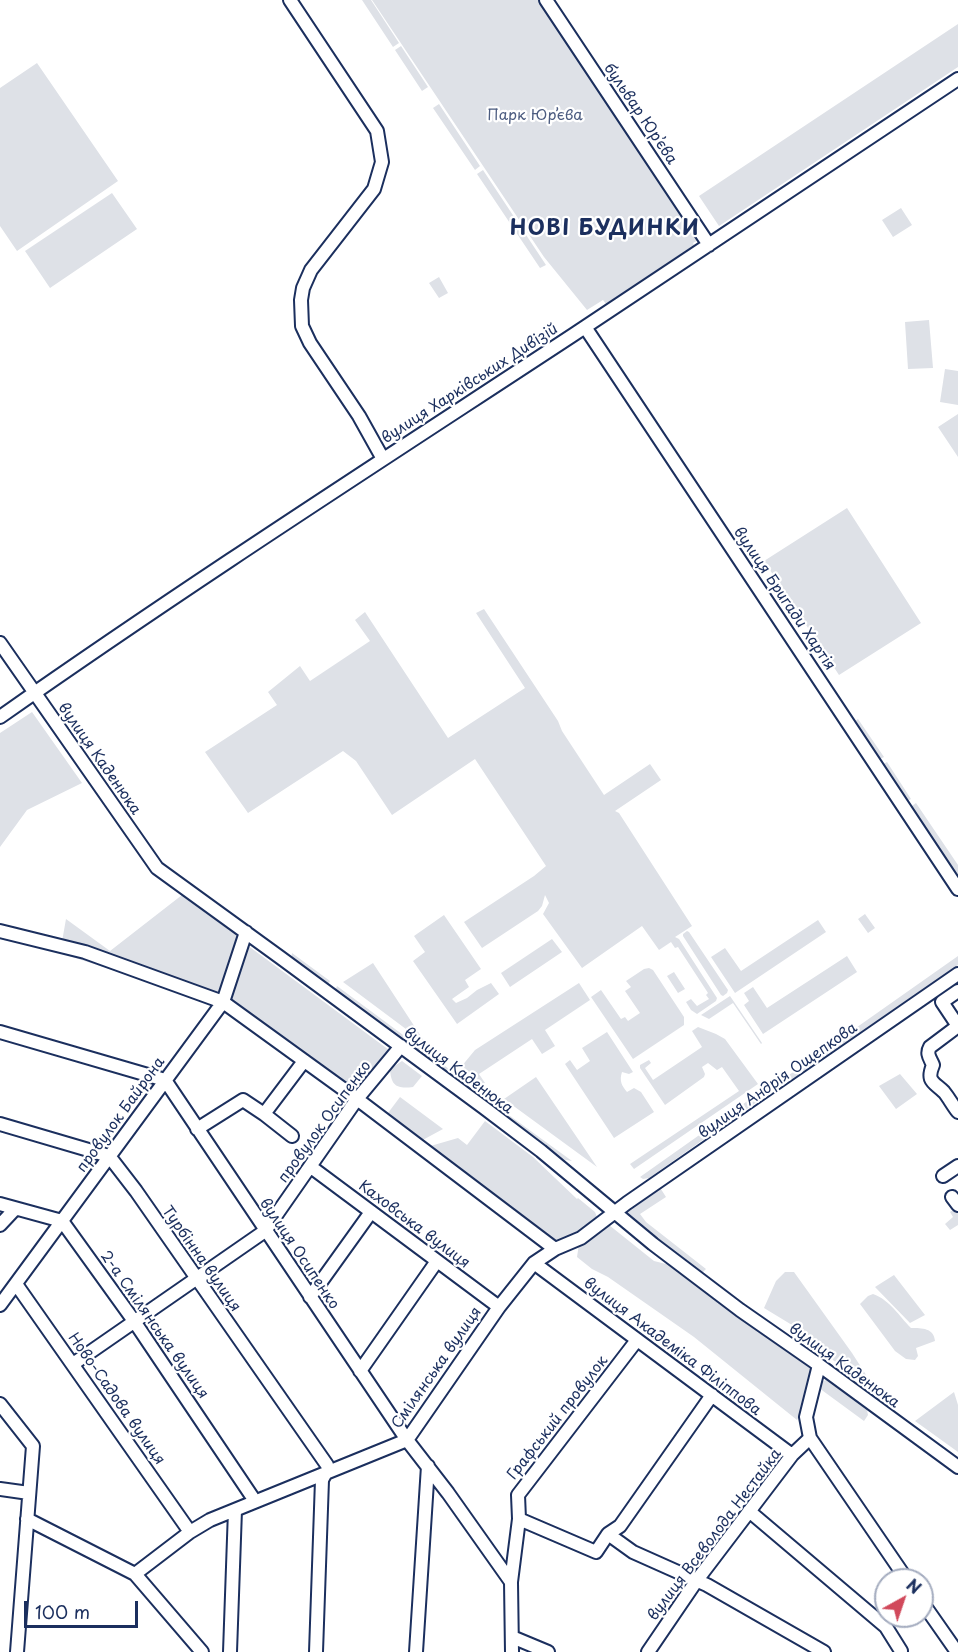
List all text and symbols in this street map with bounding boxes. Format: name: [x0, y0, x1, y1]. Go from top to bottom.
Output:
street label: бульвар Юрʼєва: [600, 60, 680, 168]
park label: Парк Юр’єва: [487, 107, 583, 125]
district label: НОВІ БУДИНКИ: [511, 216, 699, 242]
street label: вулиця Харківських Дивізій: [379, 320, 561, 448]
street label: вулиця Бригади Хартія: [729, 524, 839, 674]
street label: вулиця Каденюка: [54, 700, 144, 818]
street label: вулиця Андрія Ощепкова: [695, 1019, 861, 1143]
street label: вулиця Каденюка: [400, 1024, 516, 1118]
street label: провулок Байрона: [73, 1054, 169, 1176]
street label: провулок Осипенко: [275, 1057, 375, 1187]
street label: Каховська вулиця: [355, 1177, 473, 1273]
street label: вулиця Осипенко: [255, 1195, 343, 1313]
street label: Турбінна вулиця: [158, 1203, 244, 1315]
street label: 2-а Смілянська вулиця: [96, 1248, 212, 1402]
street label: вулиця Академіка Філіппова: [580, 1274, 764, 1420]
street label: Смілянська вулиця: [388, 1304, 486, 1432]
street label: вулиця Каденюка: [785, 1320, 903, 1412]
street label: Ново-Садова вулиця: [64, 1330, 168, 1468]
street label: Графський провулок: [504, 1352, 612, 1484]
street label: вулиця Всеволода Нестайка: [644, 1445, 786, 1625]
north arrow: [874, 1568, 934, 1628]
text: N: [902, 1572, 927, 1599]
scale bar: [27, 1589, 141, 1627]
text: 100 m: [35, 1598, 90, 1625]

